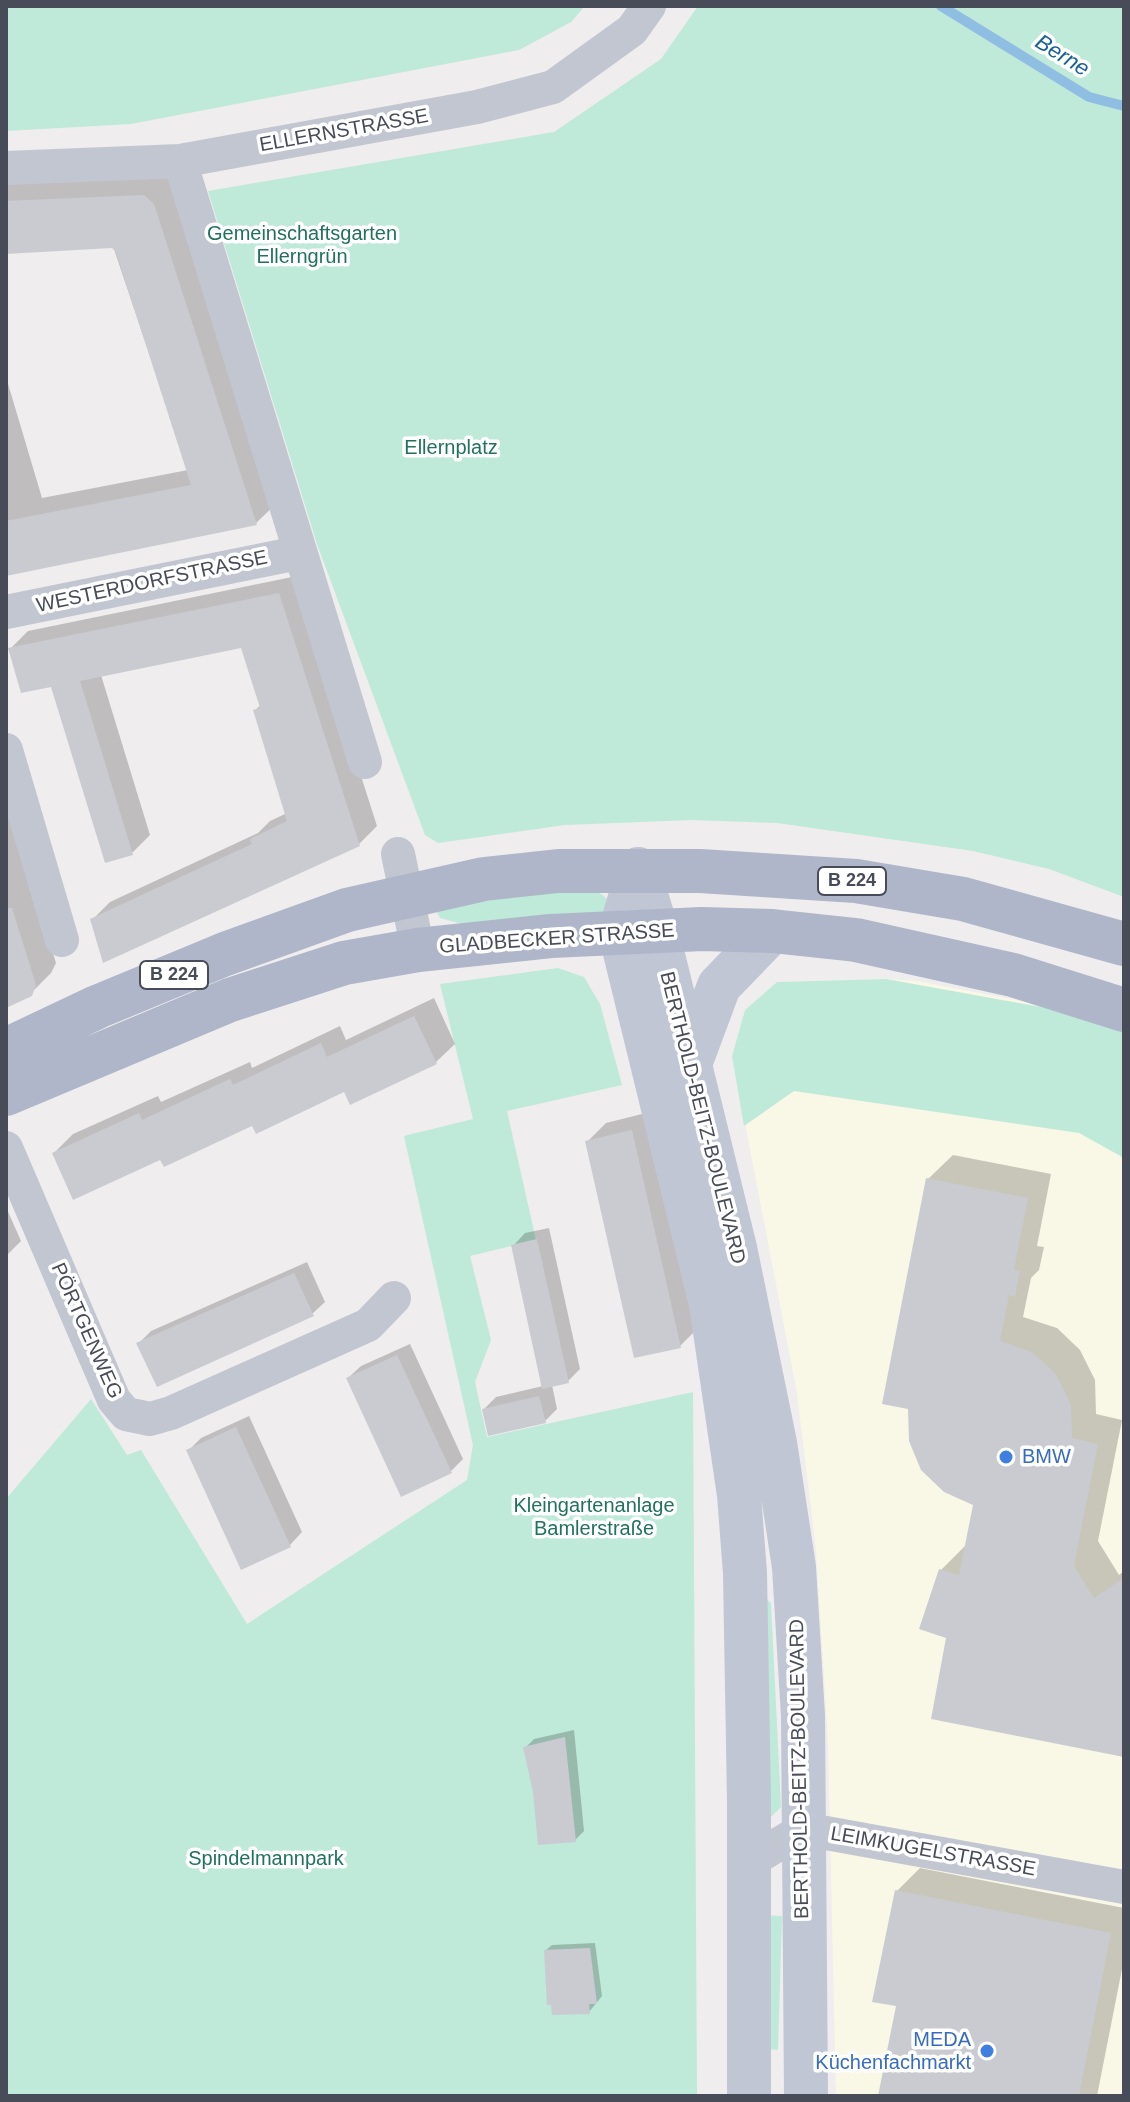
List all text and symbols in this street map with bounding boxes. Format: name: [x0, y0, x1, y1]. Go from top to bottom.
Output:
water label: Berne: [1030, 29, 1094, 83]
street label: ELLERNSTRASSE: [258, 104, 430, 158]
park label: Gemeinschaftsgarten Ellerngrün: [207, 222, 397, 269]
park label: Ellernplatz: [404, 436, 498, 460]
street label: WESTERDORFSTRASSE: [34, 546, 270, 618]
road number: B 224: [818, 867, 886, 895]
street label: GLADBECKER STRASSE: [439, 919, 675, 959]
road number: B 224: [140, 961, 208, 989]
street label: BERTHOLD-BEITZ-BOULEVARD: [654, 969, 750, 1267]
street label: PÖRTGENWEG: [45, 1259, 127, 1403]
place label: BMW: [1022, 1445, 1071, 1469]
marker: BMW: [997, 1448, 1015, 1466]
park label: Kleingartenanlage Bamlerstraße: [513, 1494, 675, 1541]
street label: BERTHOLD-BEITZ-BOULEVARD: [785, 1619, 815, 1919]
street label: LEIMKUGELSTRASSE: [829, 1822, 1037, 1882]
park label: Spindelmannpark: [188, 1847, 344, 1871]
place label: MEDA Küchenfachmarkt: [815, 2028, 971, 2075]
marker: MEDA Küchenfachmarkt: [978, 2042, 996, 2060]

